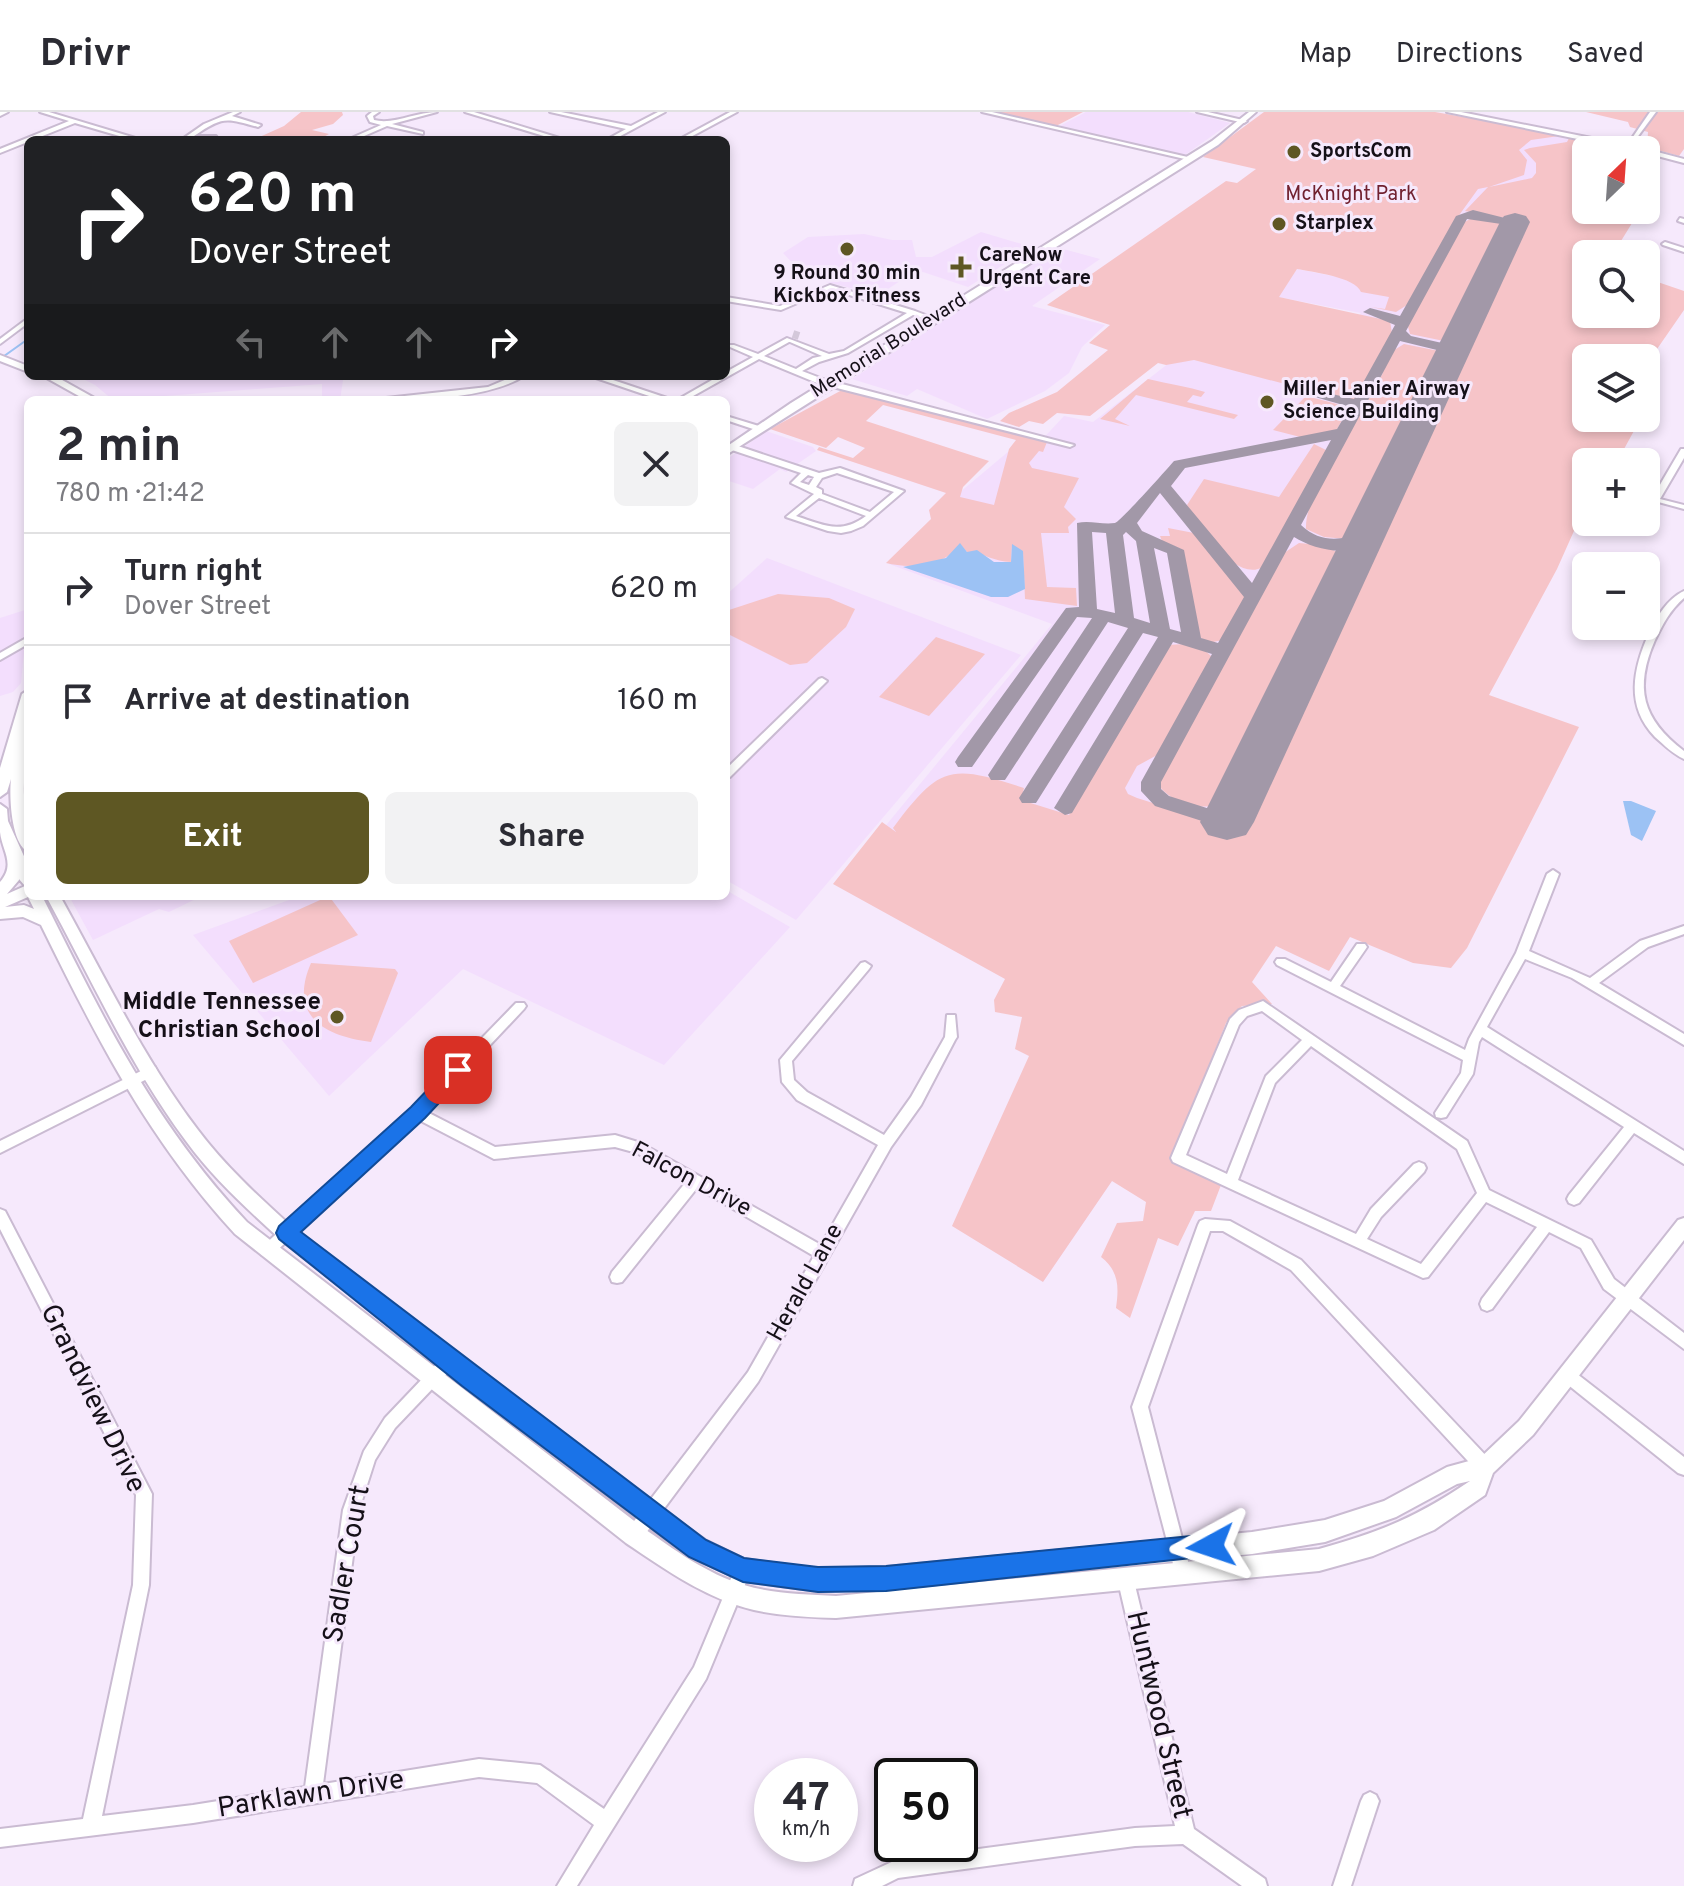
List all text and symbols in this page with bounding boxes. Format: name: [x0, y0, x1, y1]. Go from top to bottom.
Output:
text: Drivr: [40, 31, 131, 80]
text: Map: [1299, 37, 1352, 73]
text: Directions: [1396, 37, 1523, 73]
text: Saved: [1567, 37, 1644, 73]
north arrow: [1572, 136, 1660, 224]
map controls: [1572, 136, 1660, 640]
place label: SportsCom: [1310, 139, 1412, 165]
marker: SportsCom: [1285, 143, 1303, 161]
text: 620 m: [188, 162, 357, 232]
icon: right: [56, 168, 160, 272]
park label: McKnight Park: [1285, 182, 1417, 208]
place label: Starplex: [1295, 211, 1374, 237]
marker: Starplex: [1270, 215, 1288, 233]
text: Dover Street: [188, 231, 392, 277]
marker: 9 Round 30 min Kickbox Fitness: [838, 240, 856, 258]
button: search: [1572, 240, 1660, 328]
place label: CareNow Urgent Care: [979, 243, 1091, 292]
marker: CareNow Urgent Care: [950, 256, 972, 278]
place label: 9 Round 30 min Kickbox Fitness: [773, 261, 921, 310]
street label: Memorial Boulevard: [806, 288, 972, 404]
icon: left: [229, 320, 273, 364]
icon: ahead: [313, 320, 357, 364]
icon: ahead: [397, 320, 441, 364]
icon: right: [481, 320, 525, 364]
button: layers: [1572, 344, 1660, 432]
place label: Miller Lanier Airway Science Building: [1283, 377, 1470, 426]
marker: Miller Lanier Airway Science Building: [1258, 393, 1276, 411]
text: 2 min: [56, 418, 181, 478]
button: close: [614, 422, 698, 506]
button: +: [1572, 448, 1660, 536]
text: 780 m · 21:42: [56, 478, 205, 511]
button: −: [1572, 552, 1660, 640]
text: Turn right: [124, 554, 262, 591]
icon: right: [56, 567, 100, 611]
text: 620 m: [610, 571, 698, 608]
text: Dover Street: [124, 591, 271, 624]
icon: arrive: [56, 679, 100, 723]
text: Arrive at destination: [124, 683, 410, 720]
text: 160 m: [617, 683, 698, 720]
button: Exit: [56, 792, 369, 884]
button: Share: [385, 792, 698, 884]
place label: Middle Tennessee Christian School: [122, 988, 321, 1046]
marker: Middle Tennessee Christian School: [328, 1008, 346, 1026]
pin: [424, 1036, 492, 1104]
icon: arrive: [436, 1048, 480, 1092]
street label: Falcon Drive: [626, 1136, 756, 1224]
street label: Herald Lane: [761, 1219, 851, 1347]
street label: Grandview Drive: [31, 1299, 153, 1499]
street label: Sadler Court: [316, 1482, 380, 1646]
position arrow: [1169, 1504, 1253, 1588]
street label: Huntwood Street: [1117, 1608, 1199, 1822]
speed limit sign: 50: [874, 1758, 978, 1862]
street label: Parklawn Drive: [215, 1762, 407, 1828]
text: 47: [782, 1775, 830, 1825]
text: km/h: [782, 1817, 830, 1843]

